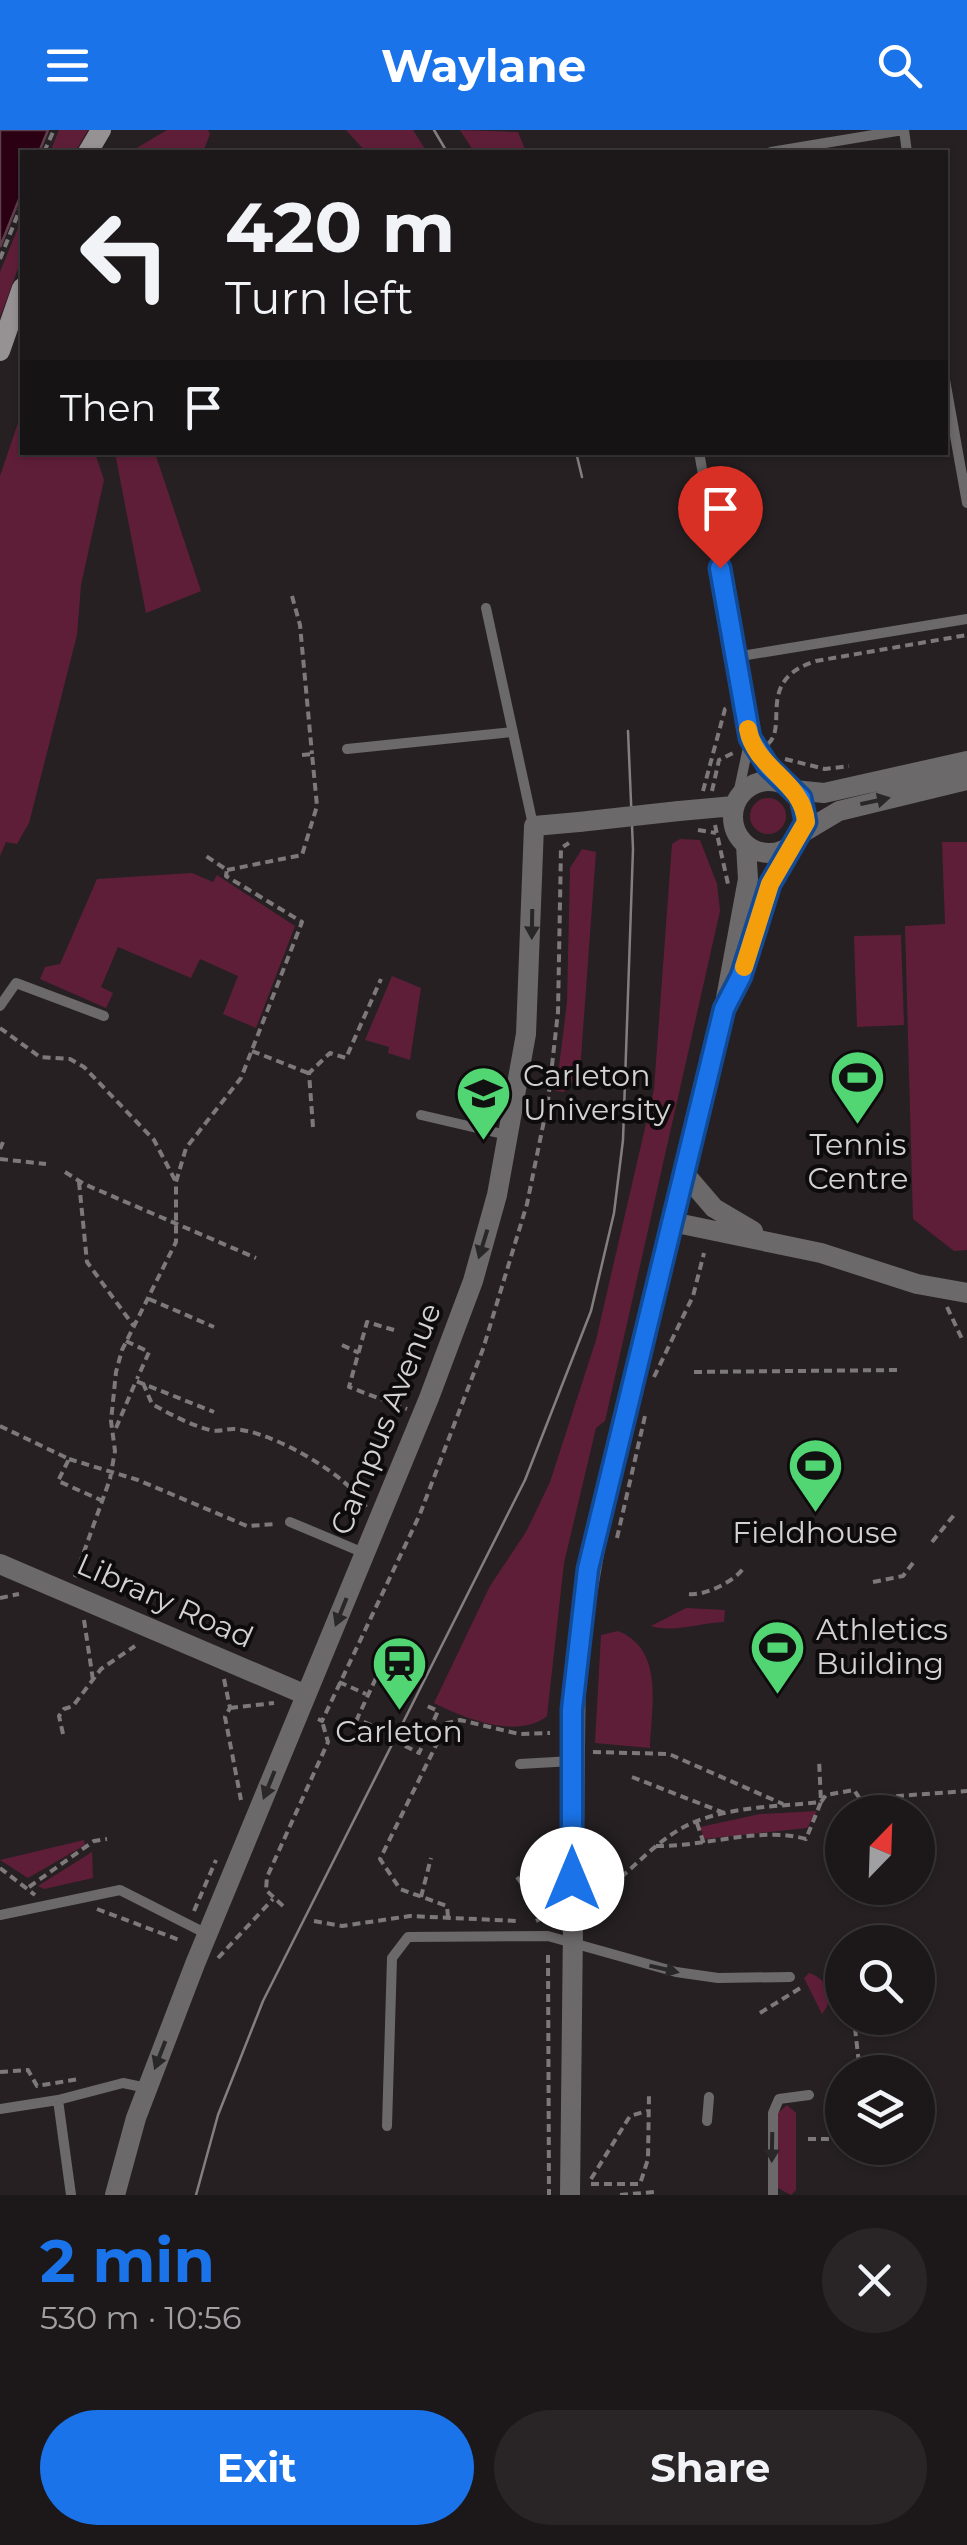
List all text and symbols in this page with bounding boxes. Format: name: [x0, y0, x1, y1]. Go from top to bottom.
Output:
icon: menu: [40, 38, 95, 93]
text: Waylane: [381, 38, 586, 93]
icon: search: [872, 38, 927, 93]
text: 420 m: [225, 184, 455, 270]
icon: left: [60, 190, 190, 320]
text: Turn left: [225, 270, 413, 325]
icon: arrive: [176, 380, 231, 435]
text: Then: [60, 384, 156, 431]
pin: [678, 466, 763, 569]
icon: arrive: [693, 481, 748, 536]
one-way arrow: [860, 793, 891, 809]
one-way arrow: [524, 908, 540, 940]
sports icon: Tennis Centre: [828, 1047, 888, 1126]
place label: Carleton University: [523, 1057, 672, 1128]
school or university icon: Carleton University: [454, 1063, 514, 1142]
place label: Tennis Centre: [808, 1126, 908, 1197]
one-way arrow: [475, 1229, 490, 1260]
street label: Campus Avenue: [322, 1297, 449, 1540]
sports icon: Fieldhouse: [785, 1435, 845, 1514]
place label: Fieldhouse: [732, 1514, 898, 1551]
street label: Library Road: [71, 1545, 259, 1656]
one-way arrow: [332, 1597, 348, 1627]
place label: Athletics Building: [816, 1611, 948, 1682]
sports icon: Athletics Building: [747, 1617, 807, 1696]
station icon: Carleton: [369, 1634, 429, 1713]
place label: Carleton: [335, 1713, 463, 1750]
one-way arrow: [261, 1770, 277, 1800]
north arrow: [825, 1795, 935, 1905]
map controls: [825, 1795, 935, 2165]
position arrow: [520, 1827, 624, 1931]
button: search: [825, 1925, 935, 2035]
one-way arrow: [649, 1962, 680, 1977]
one-way arrow: [152, 2040, 168, 2070]
button: layers: [825, 2055, 935, 2165]
one-way arrow: [764, 2131, 780, 2163]
text: 2 min: [40, 2224, 215, 2297]
button: close: [822, 2228, 927, 2333]
text: 530 m · 10:56: [40, 2298, 241, 2337]
button: Exit: [40, 2410, 474, 2525]
button: Share: [494, 2410, 927, 2525]

